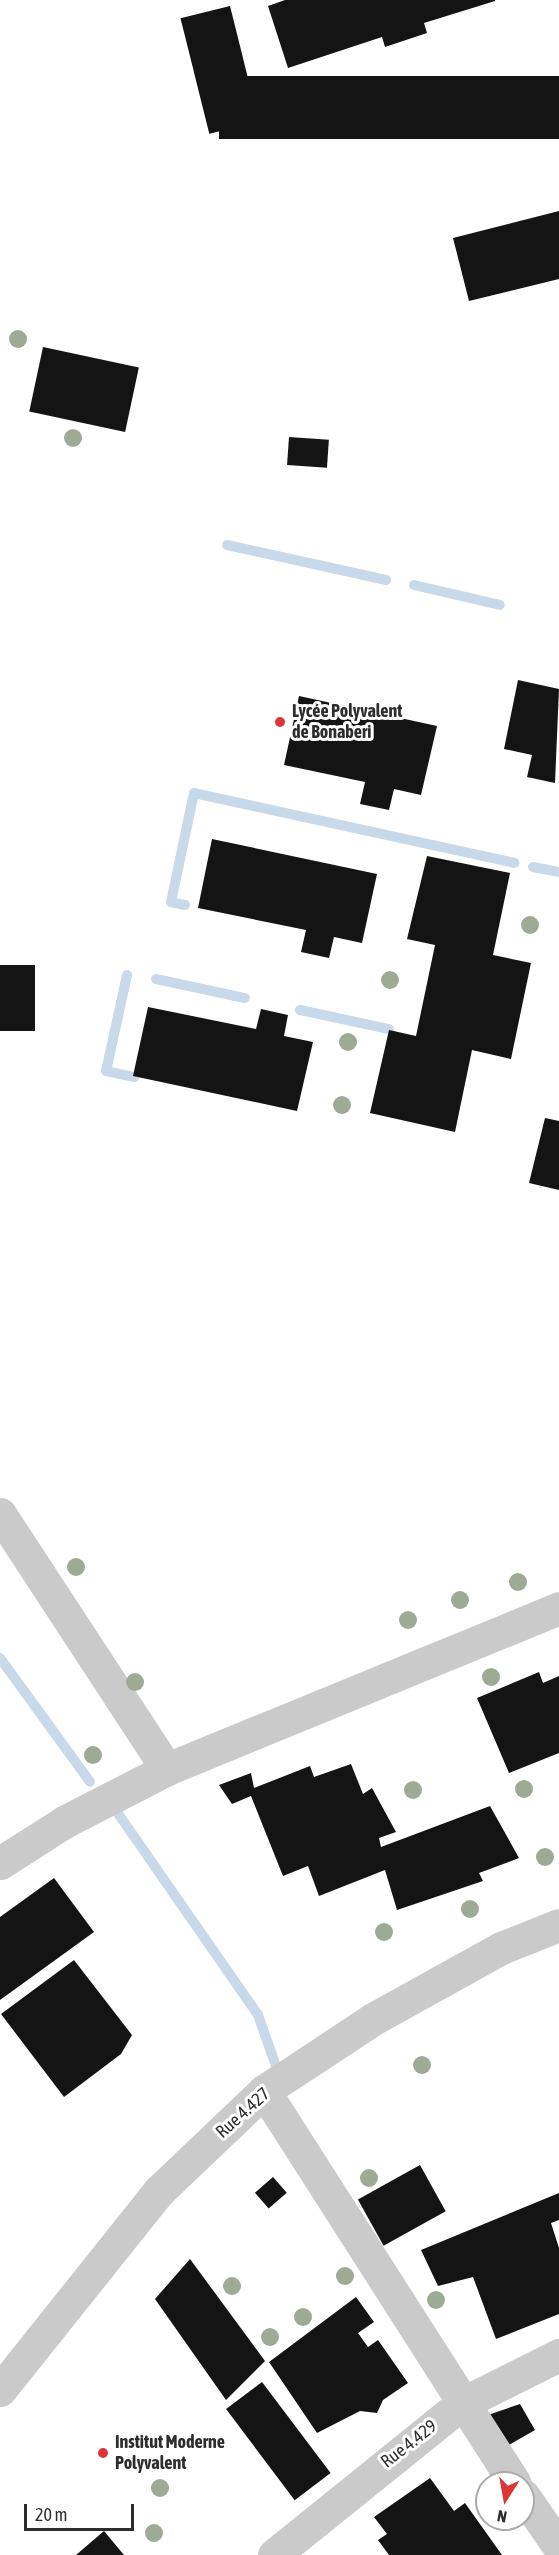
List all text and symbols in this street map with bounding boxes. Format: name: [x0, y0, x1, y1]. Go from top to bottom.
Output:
place label: Lycée Polyvalent de Bonaberi: [292, 701, 402, 744]
marker: Lycée Polyvalent de Bonaberi: [273, 715, 287, 729]
street label: Rue 4.427: [211, 2083, 275, 2143]
street label: Rue 4.429: [377, 2415, 441, 2473]
place label: Institut Moderne Polyvalent: [115, 2432, 225, 2474]
marker: Institut Moderne Polyvalent: [96, 2446, 110, 2460]
north arrow: [475, 2471, 535, 2531]
scale bar: [27, 2492, 136, 2530]
text: 20 m: [35, 2504, 67, 2525]
text: N: [496, 2507, 508, 2526]

